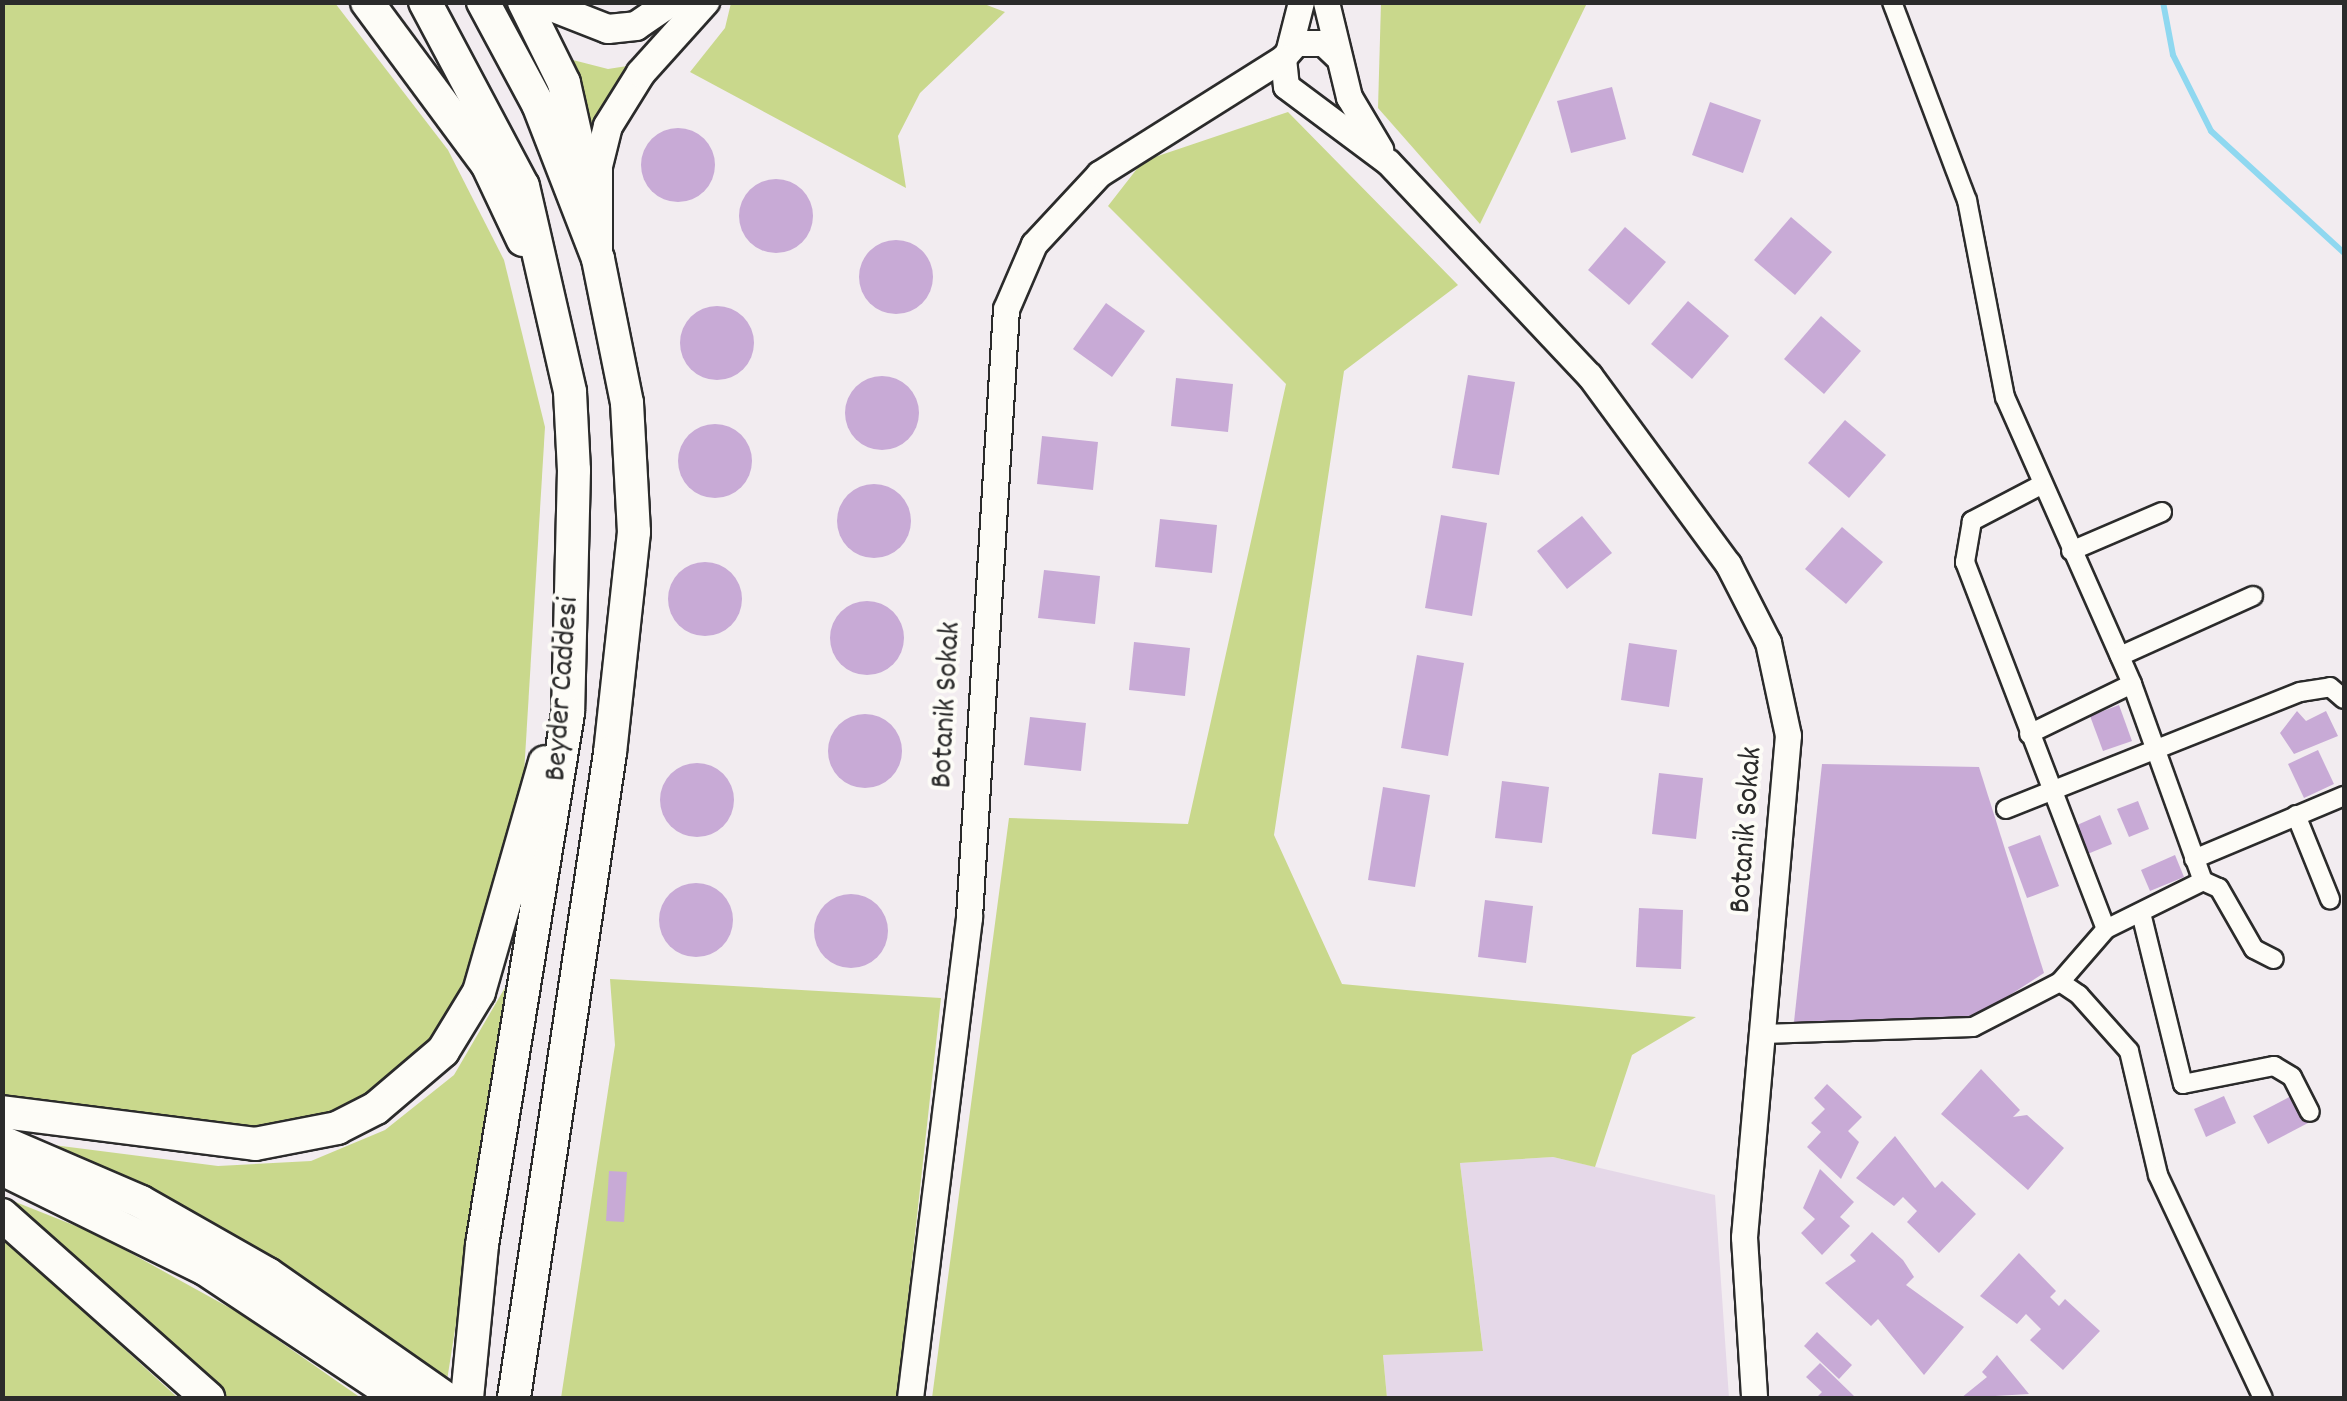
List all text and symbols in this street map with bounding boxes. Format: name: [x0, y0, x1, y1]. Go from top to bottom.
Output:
street label: Beyder Caddesi: [538, 596, 590, 782]
street label: Botanik Sokak: [924, 621, 972, 789]
street label: Botanik Sokak: [1723, 745, 1773, 915]

